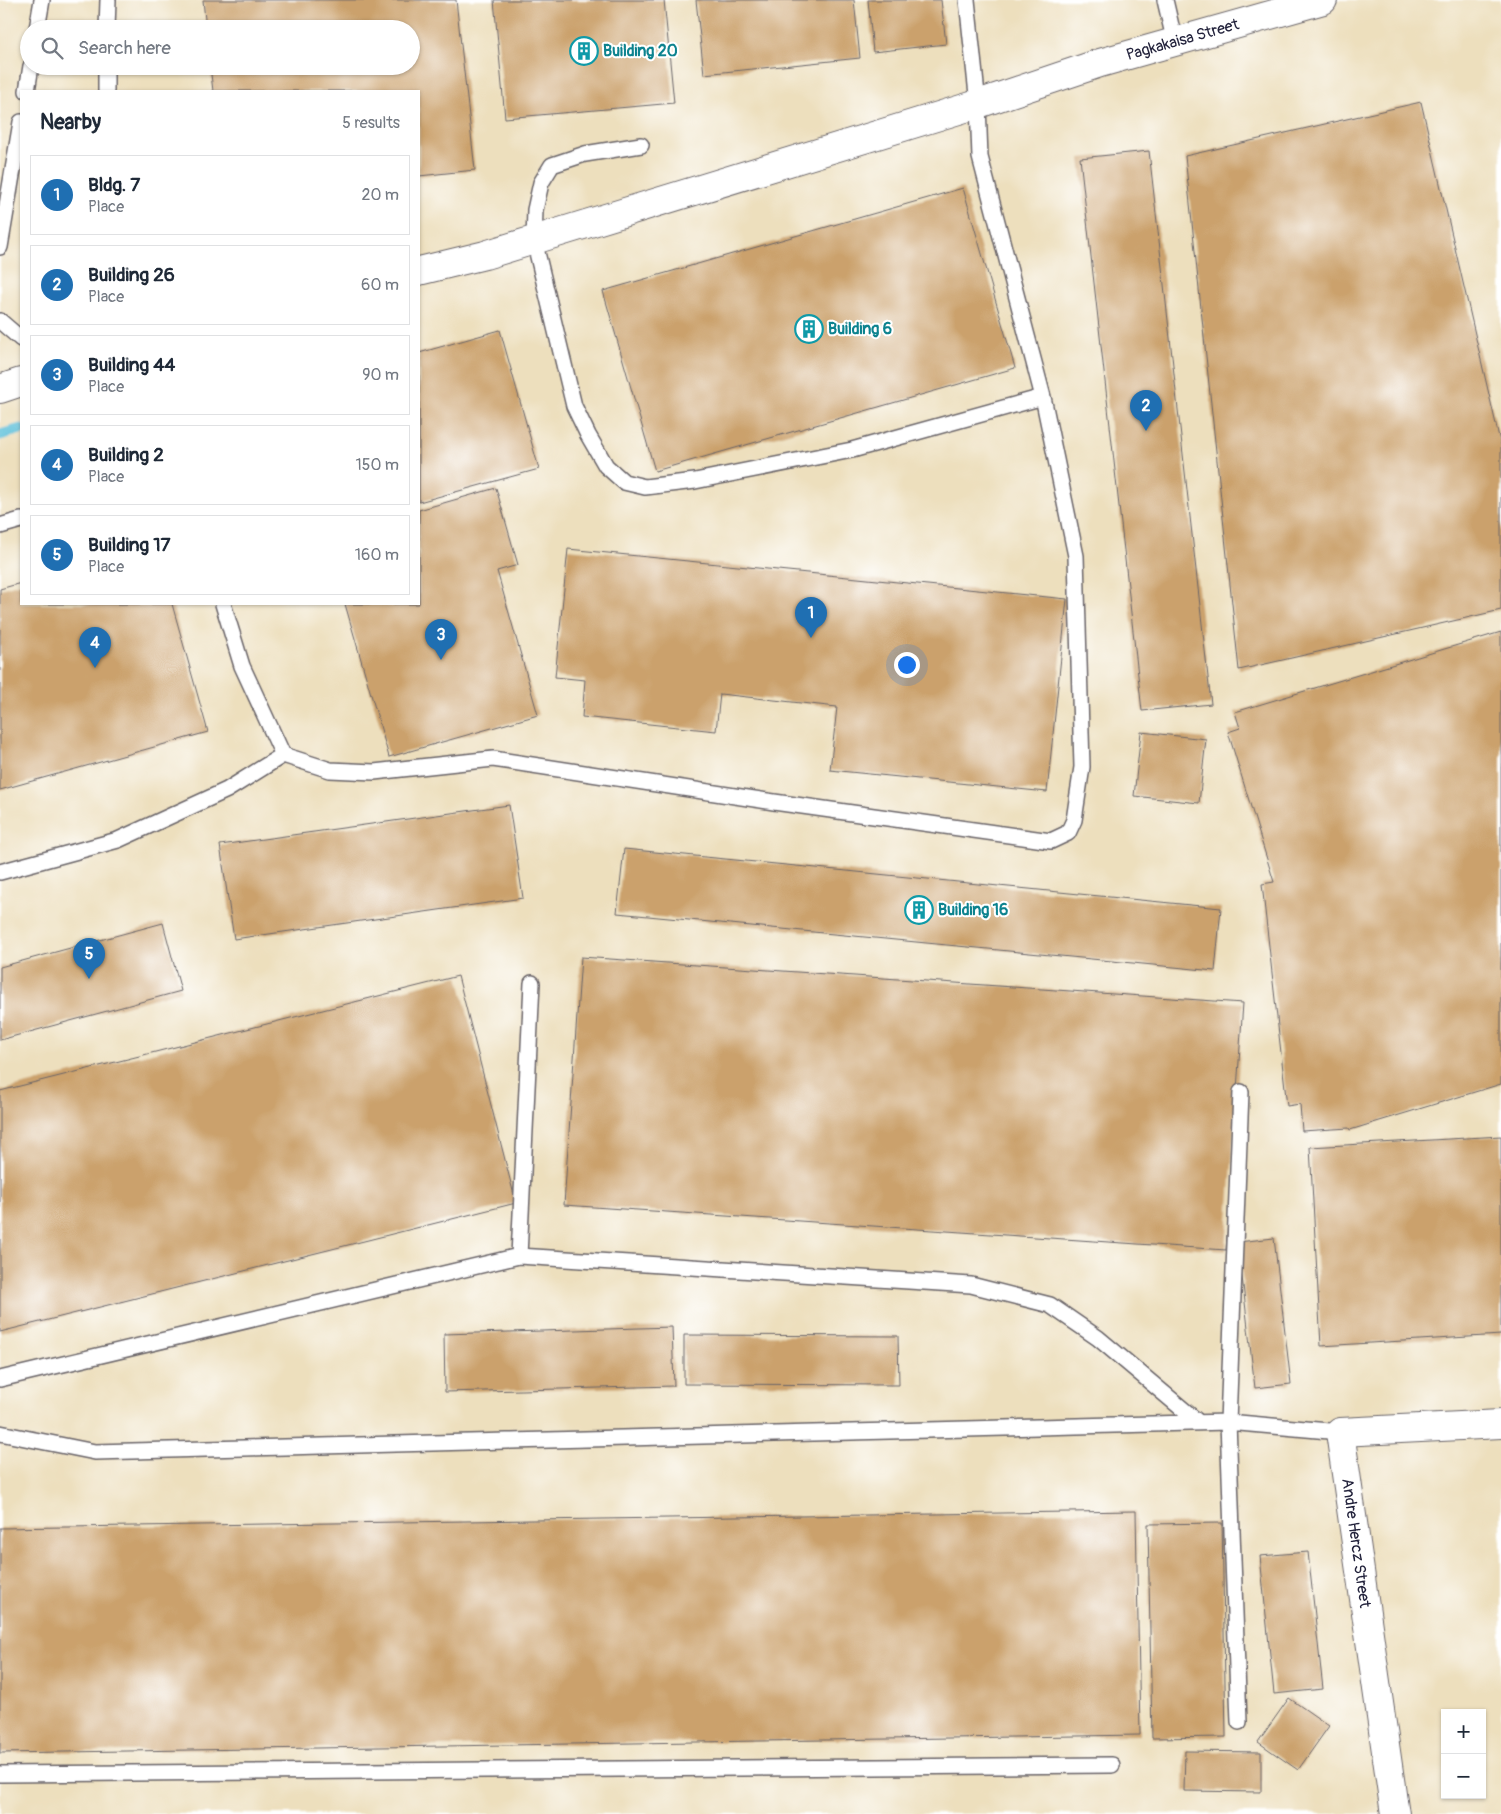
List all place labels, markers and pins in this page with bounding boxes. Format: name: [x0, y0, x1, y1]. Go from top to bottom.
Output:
building icon: Building 20: [569, 36, 599, 66]
place label: Building 20: [603, 41, 678, 61]
building icon: Building 6: [794, 314, 824, 344]
place label: Building 6: [828, 319, 892, 339]
pin: 2: [1130, 390, 1162, 431]
pin: 1: [795, 597, 827, 638]
pin: 3: [425, 619, 457, 660]
pin: 4: [79, 627, 111, 668]
building icon: Building 16: [904, 895, 934, 925]
place label: Building 16: [938, 900, 1008, 920]
pin: 5: [73, 938, 105, 979]

